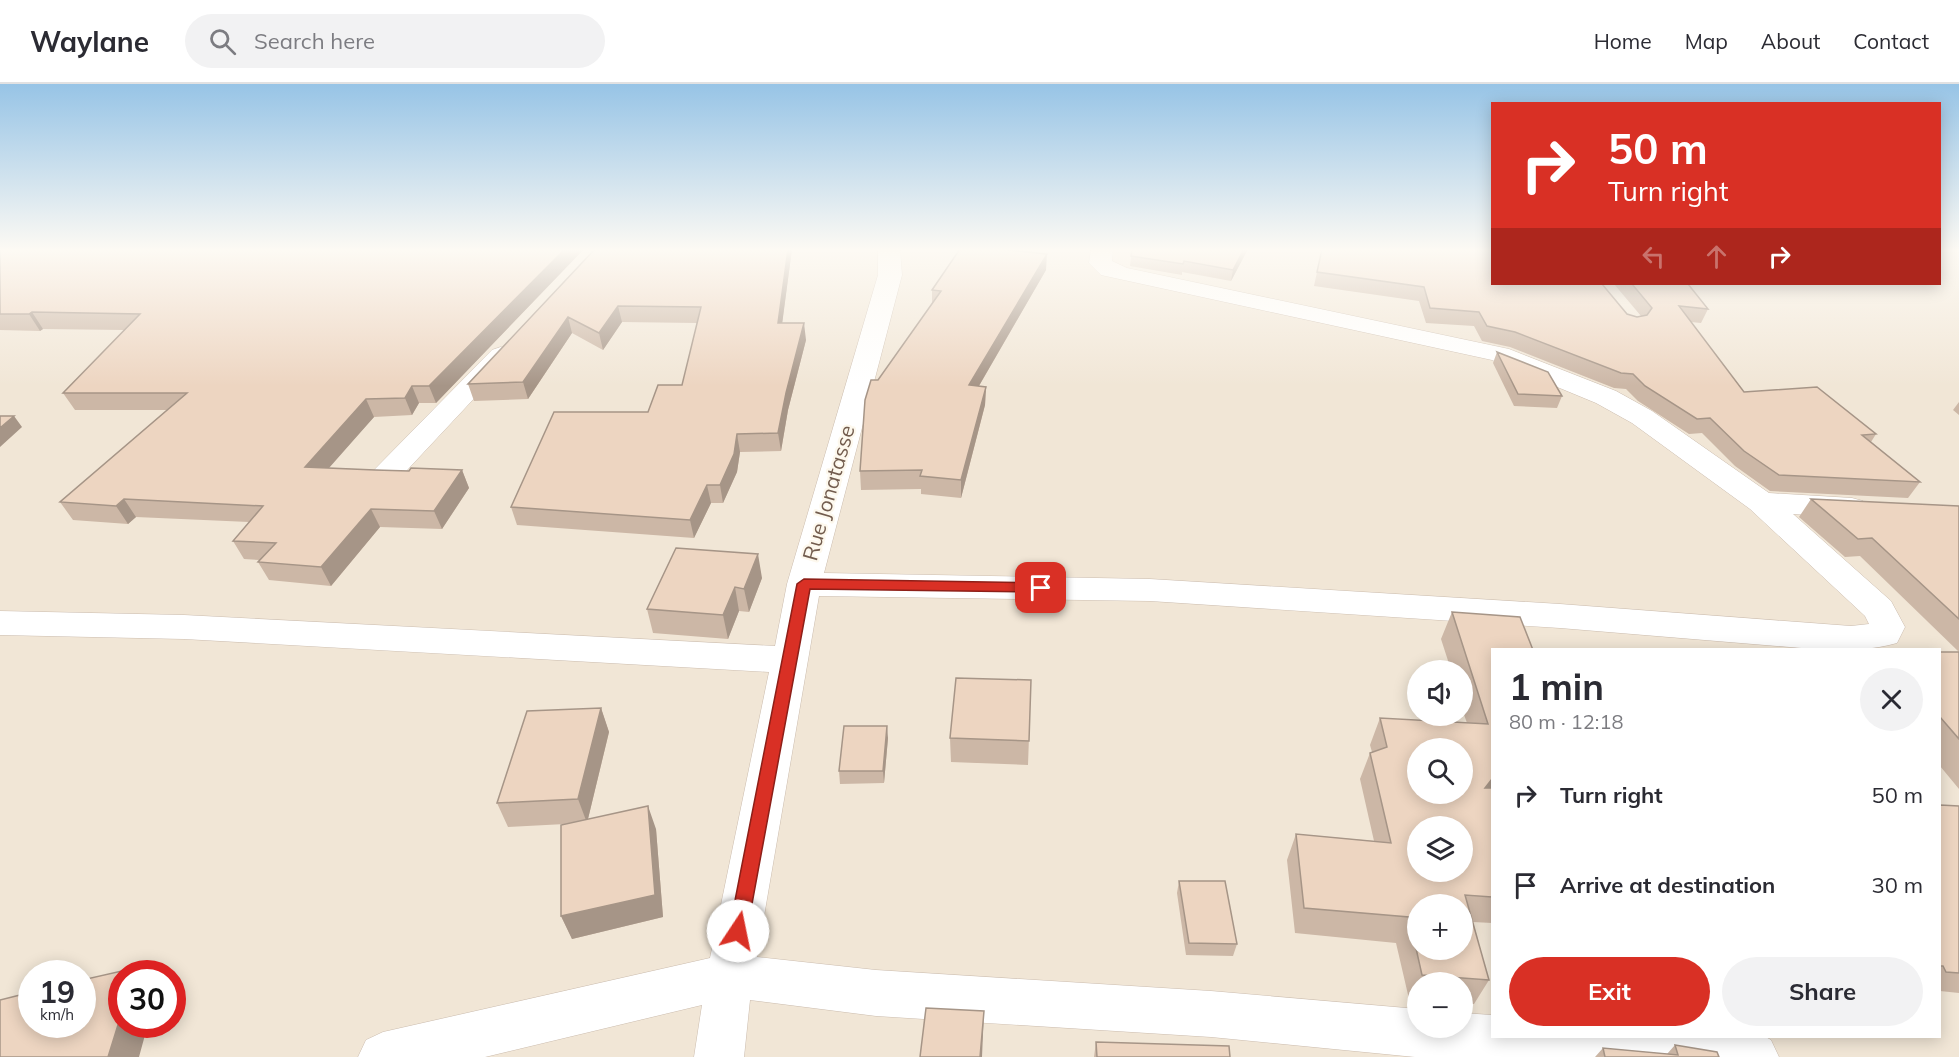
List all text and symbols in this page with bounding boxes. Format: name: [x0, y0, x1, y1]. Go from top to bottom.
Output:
search box: [185, 14, 605, 68]
text: Waylane: [30, 24, 149, 59]
icon: search: [206, 25, 239, 58]
text: Search here: [254, 27, 375, 55]
text: Home: [1594, 28, 1652, 54]
text: Map: [1685, 28, 1728, 54]
text: About: [1761, 28, 1820, 54]
text: Contact: [1853, 28, 1929, 54]
text: 50 m: [1608, 122, 1708, 175]
icon: right: [1509, 126, 1587, 204]
text: Turn right: [1608, 174, 1728, 208]
icon: left: [1637, 240, 1670, 273]
icon: ahead: [1700, 240, 1733, 273]
icon: right: [1763, 240, 1796, 273]
street label: Rue Jonatasse: [796, 422, 860, 563]
pin: [1015, 562, 1066, 613]
icon: arrive: [1024, 571, 1057, 604]
map controls: [1407, 660, 1473, 1038]
button: sound: [1407, 660, 1473, 726]
text: 1 min: [1509, 664, 1604, 709]
button: close: [1860, 668, 1923, 731]
text: 80 m · 12:18: [1509, 709, 1623, 734]
button: search: [1407, 738, 1473, 804]
icon: right: [1509, 779, 1542, 812]
text: Turn right: [1560, 781, 1663, 809]
text: 50 m: [1872, 781, 1923, 809]
button: layers: [1407, 816, 1473, 882]
icon: arrive: [1509, 869, 1542, 902]
text: Arrive at destination: [1560, 871, 1775, 899]
text: 30 m: [1872, 871, 1923, 899]
button: +: [1407, 894, 1473, 960]
position arrow: [706, 899, 770, 963]
button: Exit: [1509, 957, 1710, 1026]
button: Share: [1722, 957, 1923, 1026]
speed limit sign: 30: [108, 960, 186, 1038]
button: −: [1407, 972, 1473, 1038]
text: 19: [39, 973, 75, 1011]
text: km/h: [40, 1005, 74, 1024]

